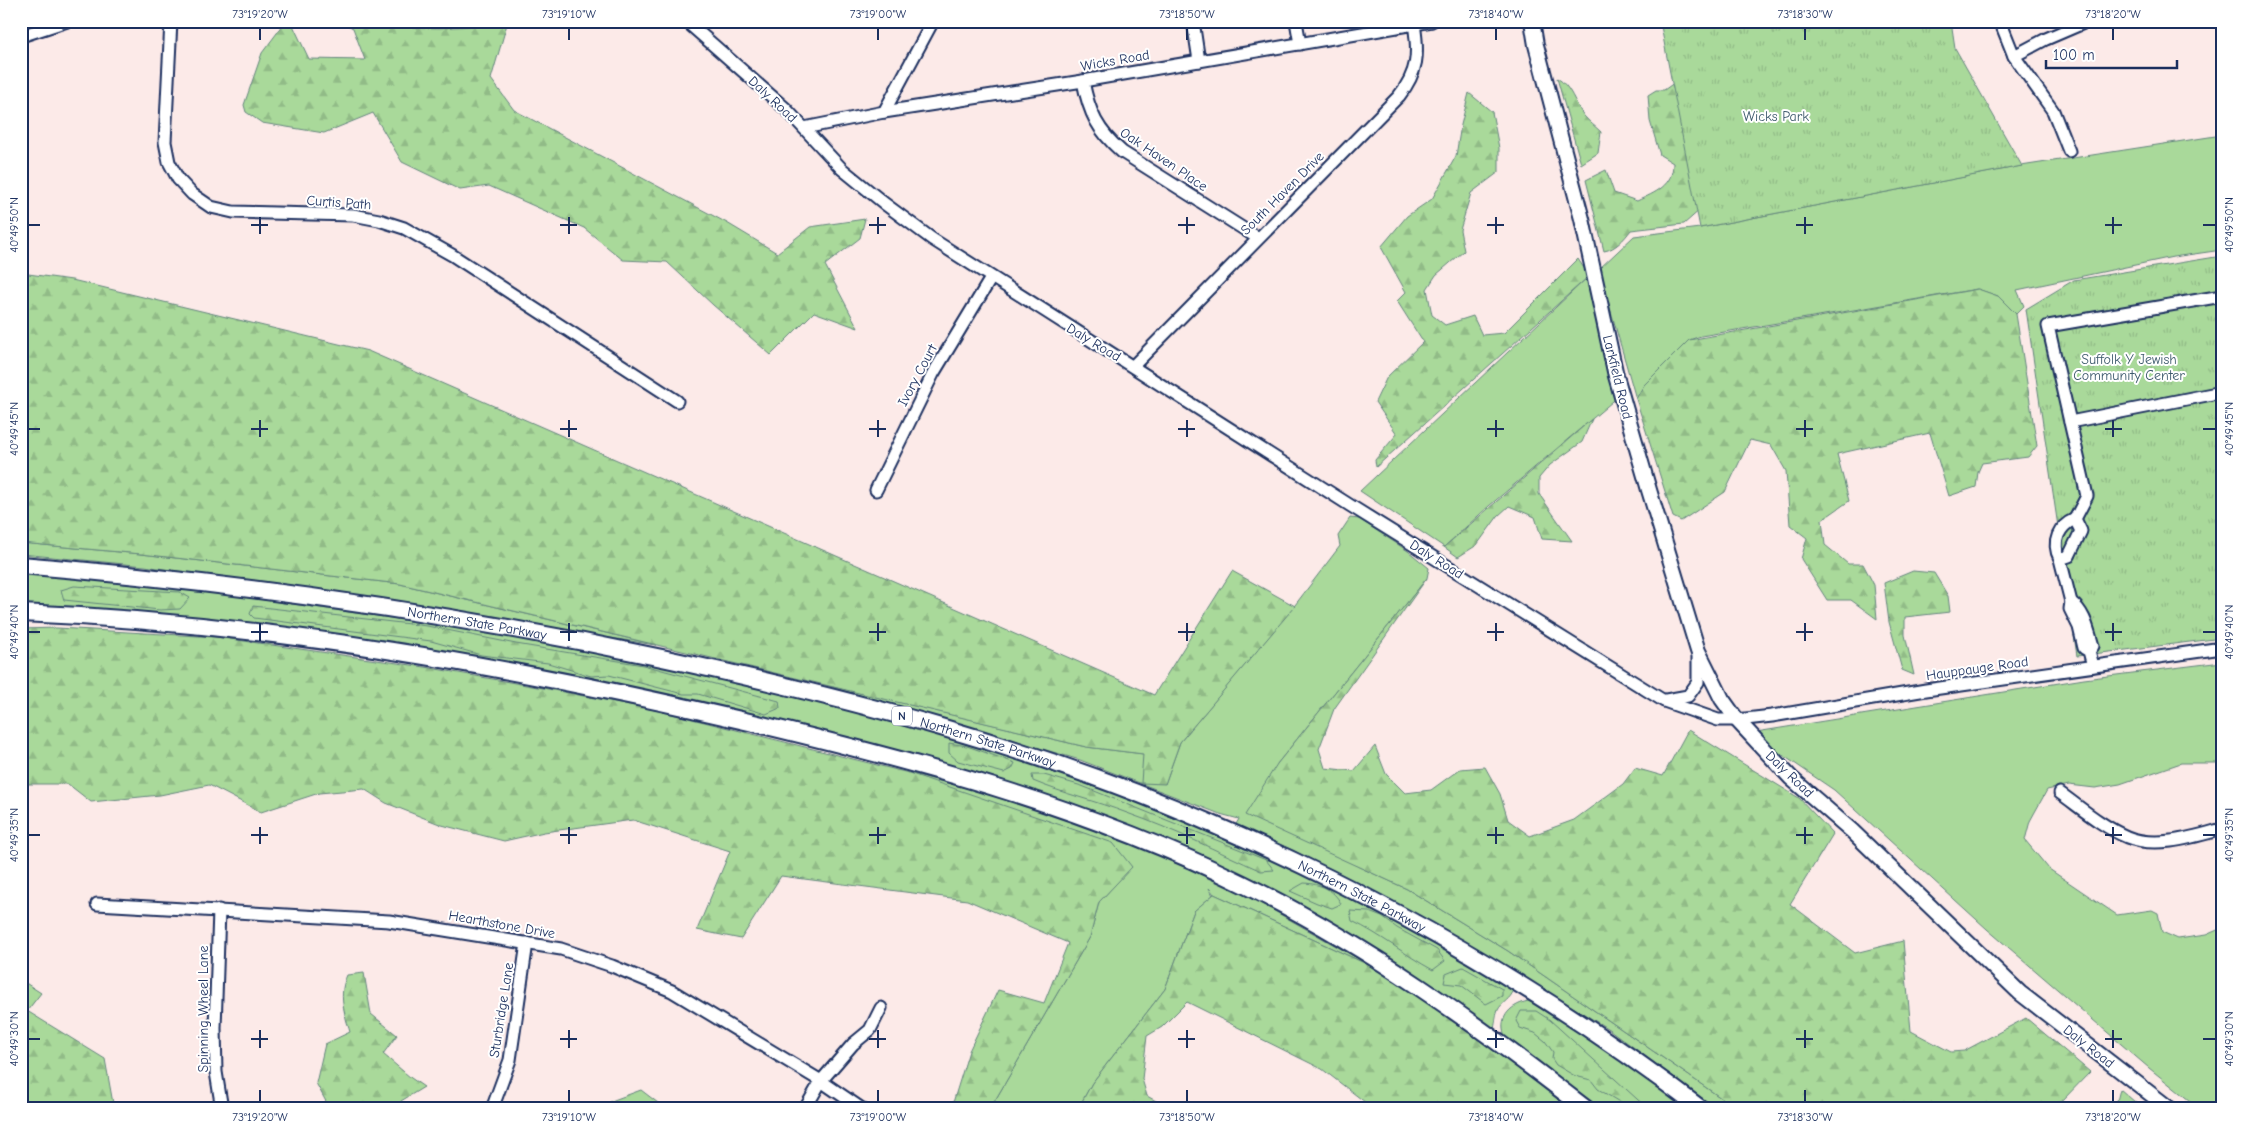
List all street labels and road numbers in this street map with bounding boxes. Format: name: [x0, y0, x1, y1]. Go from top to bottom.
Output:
street label: Wicks Road: [1079, 46, 1151, 75]
street label: Daly Road: [745, 73, 800, 126]
street label: Oak Haven Place: [1117, 124, 1211, 195]
street label: South Haven Drive: [1237, 148, 1328, 239]
street label: Curtis Path: [306, 192, 372, 213]
street label: Daly Road: [1064, 320, 1124, 365]
street label: Larkfield Road: [1599, 333, 1636, 421]
street label: Ivory Court: [894, 340, 941, 409]
street label: Daly Road: [1407, 536, 1467, 583]
street label: Northern State Parkway: [406, 603, 549, 644]
street label: Hauppauge Road: [1925, 653, 2029, 684]
road number: N: [892, 706, 912, 726]
street label: Northern State Parkway: [918, 714, 1059, 772]
street label: Daly Road: [1762, 747, 1817, 801]
street label: Northern State Parkway: [1295, 856, 1429, 937]
street label: Hearthstone Drive: [447, 907, 556, 942]
street label: Spinning Wheel Lane: [195, 946, 212, 1073]
street label: Sturbridge Lane: [486, 961, 517, 1059]
street label: Daly Road: [2060, 1021, 2118, 1072]

